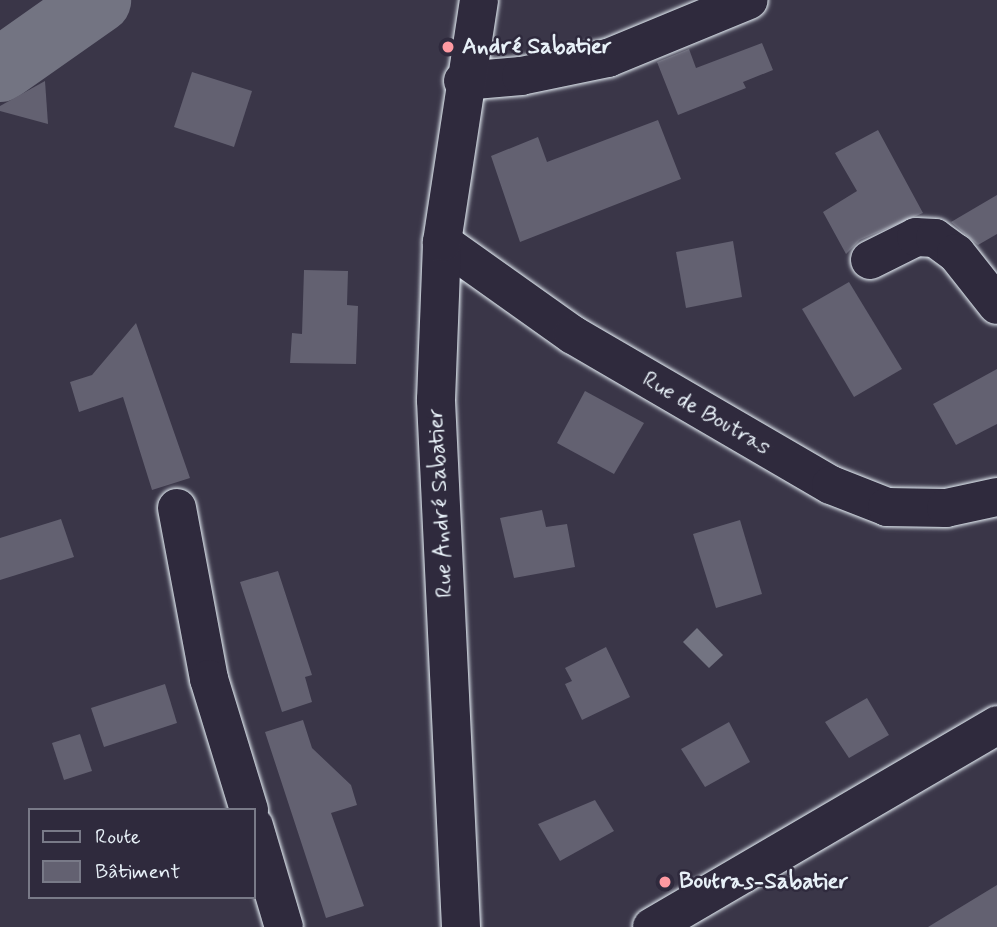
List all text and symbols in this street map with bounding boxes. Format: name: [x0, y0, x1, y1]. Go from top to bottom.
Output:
place label: André Sabatier: [462, 33, 612, 61]
marker: André Sabatier: [440, 39, 456, 55]
street label: Rue de Boutras: [637, 366, 775, 462]
street label: Rue André Sabatier: [422, 407, 460, 599]
legend: [28, 808, 256, 899]
text: Route: [95, 823, 141, 851]
text: Bâtiment: [95, 858, 180, 886]
place label: Boutras-Sabatier: [679, 868, 848, 896]
marker: Boutras-Sabatier: [657, 874, 673, 890]

